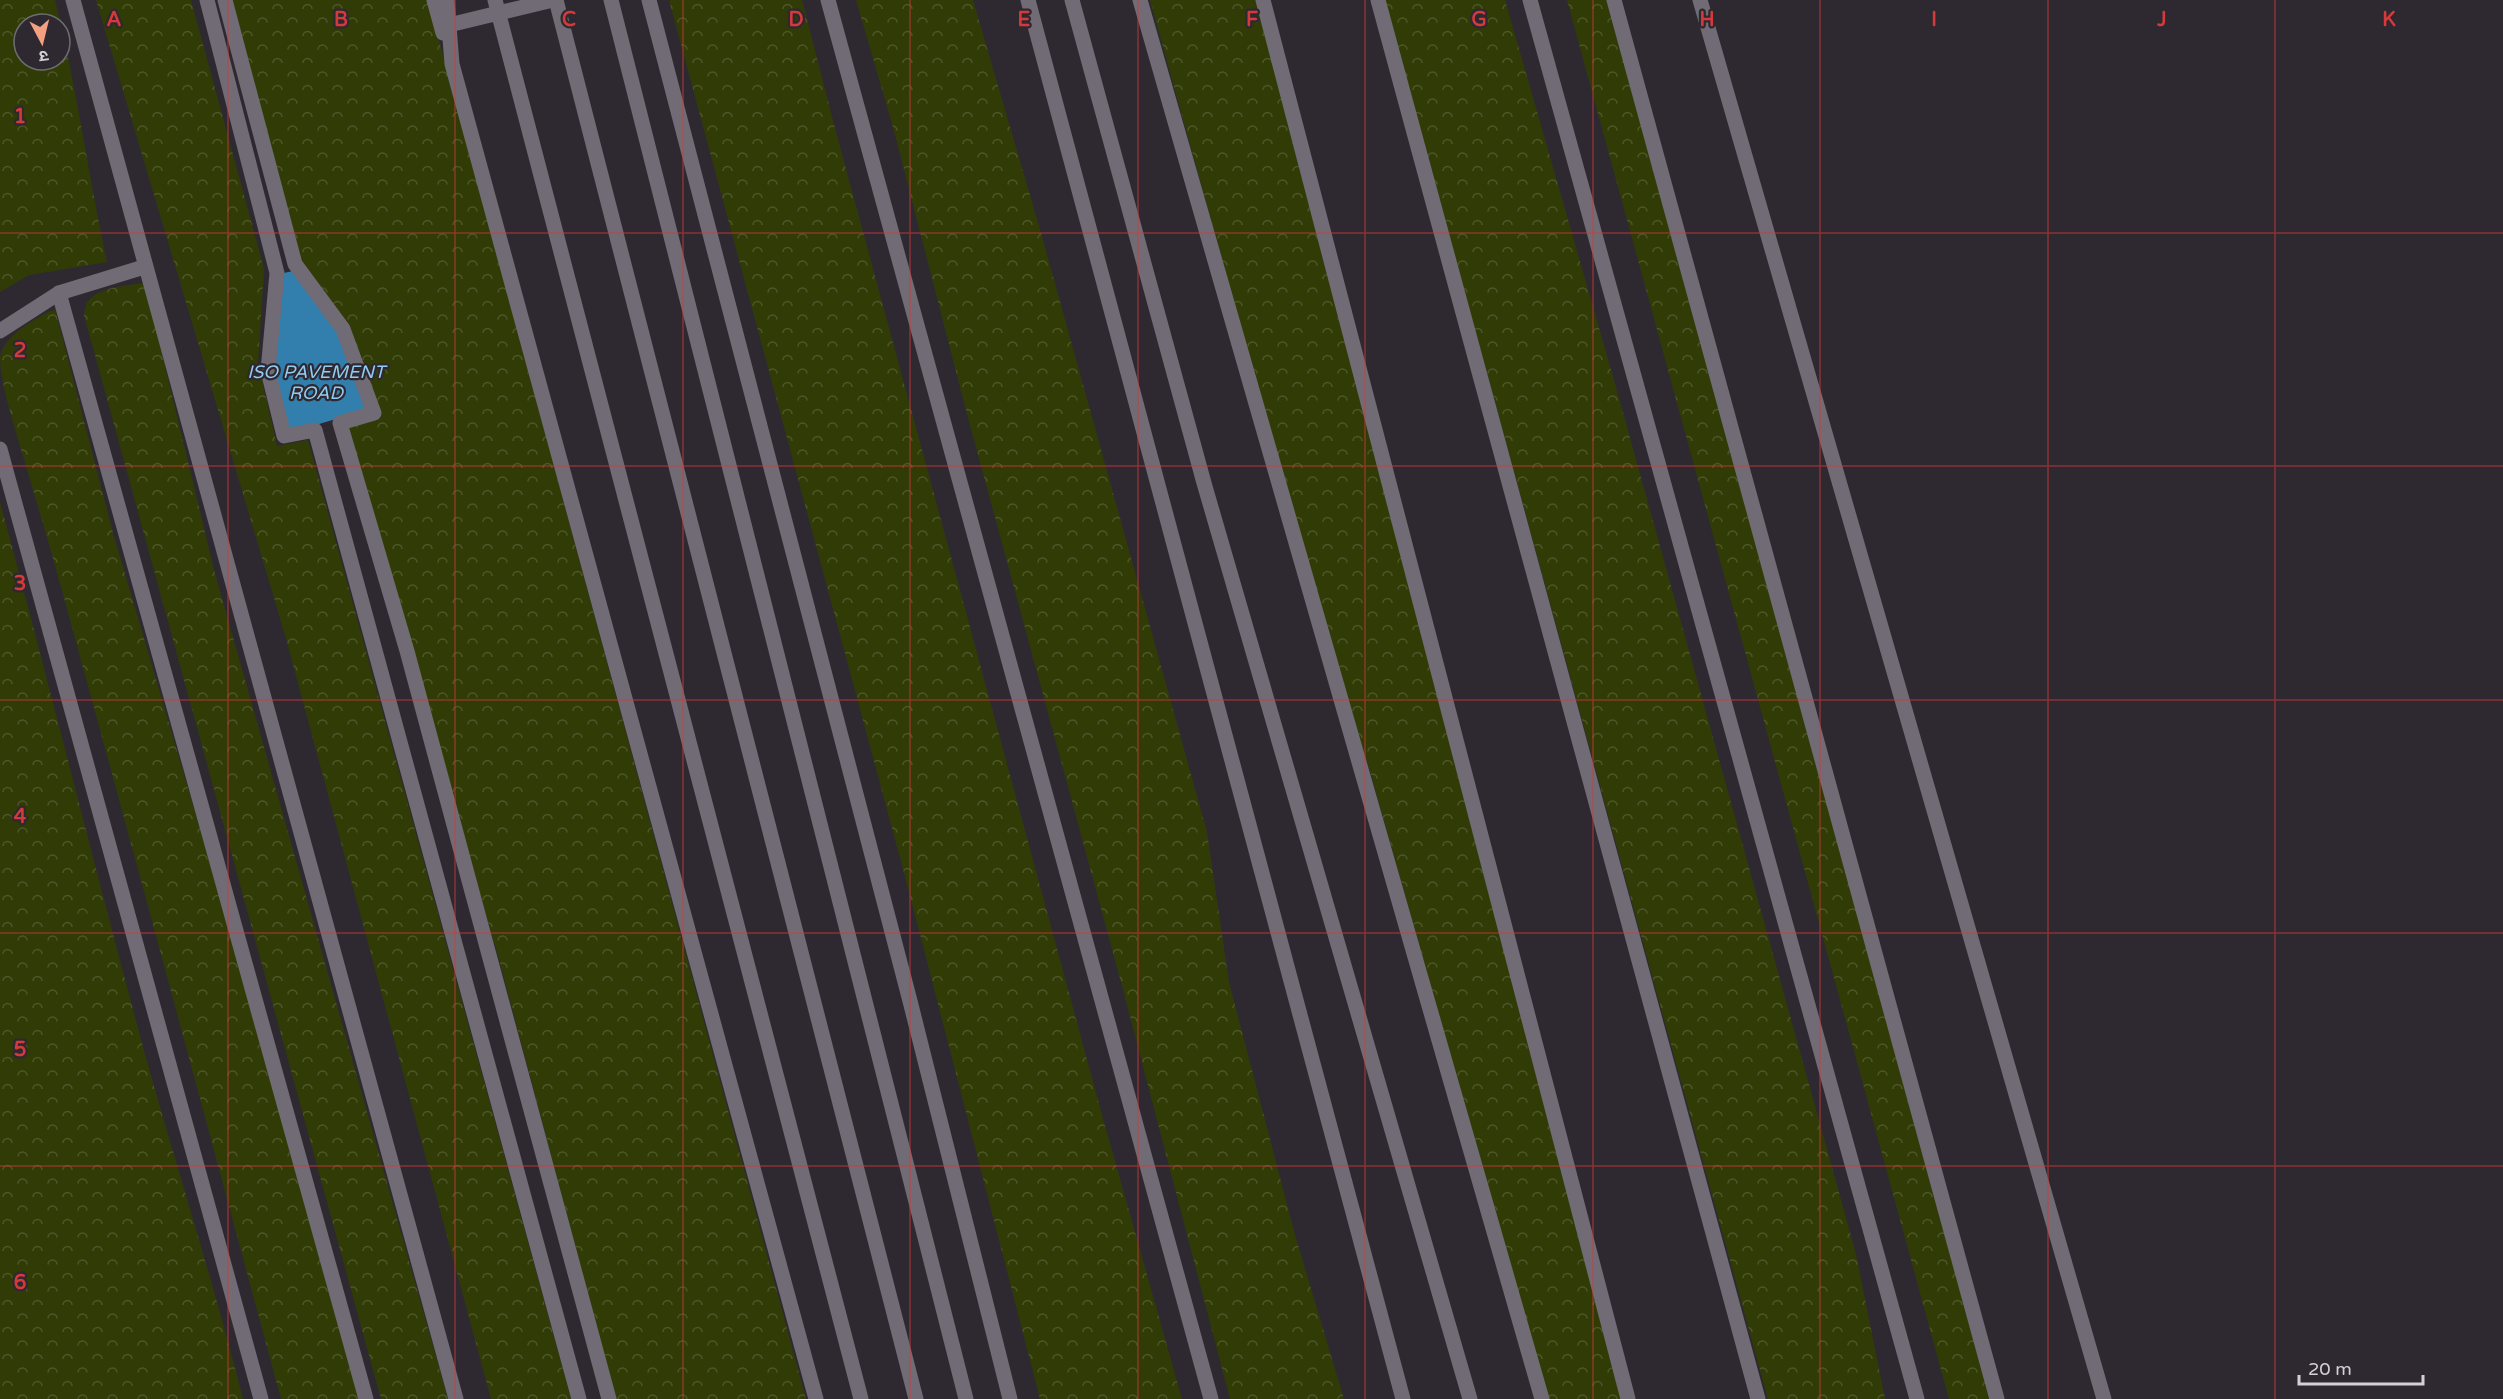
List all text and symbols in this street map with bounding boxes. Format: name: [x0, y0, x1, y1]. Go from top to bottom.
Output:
text: A: [107, 8, 122, 32]
text: B: [334, 8, 348, 32]
text: C: [562, 8, 576, 32]
text: D: [788, 8, 804, 32]
text: E: [1018, 8, 1031, 32]
text: F: [1246, 8, 1258, 32]
text: G: [1471, 8, 1487, 32]
text: H: [1699, 8, 1715, 32]
text: I: [1931, 8, 1937, 32]
text: J: [2156, 8, 2167, 32]
text: K: [2382, 8, 2396, 32]
north arrow: [12, 12, 72, 72]
text: उ: [37, 45, 50, 66]
text: 1: [14, 105, 26, 129]
text: 2: [14, 339, 26, 363]
water label: ISO PAVEMENT ROAD: [247, 361, 388, 404]
text: 3: [14, 572, 26, 596]
text: 4: [14, 805, 27, 829]
text: 5: [14, 1038, 26, 1062]
text: 6: [14, 1271, 26, 1295]
scale bar: [2299, 1348, 2424, 1386]
text: 20 m: [2308, 1358, 2352, 1380]

